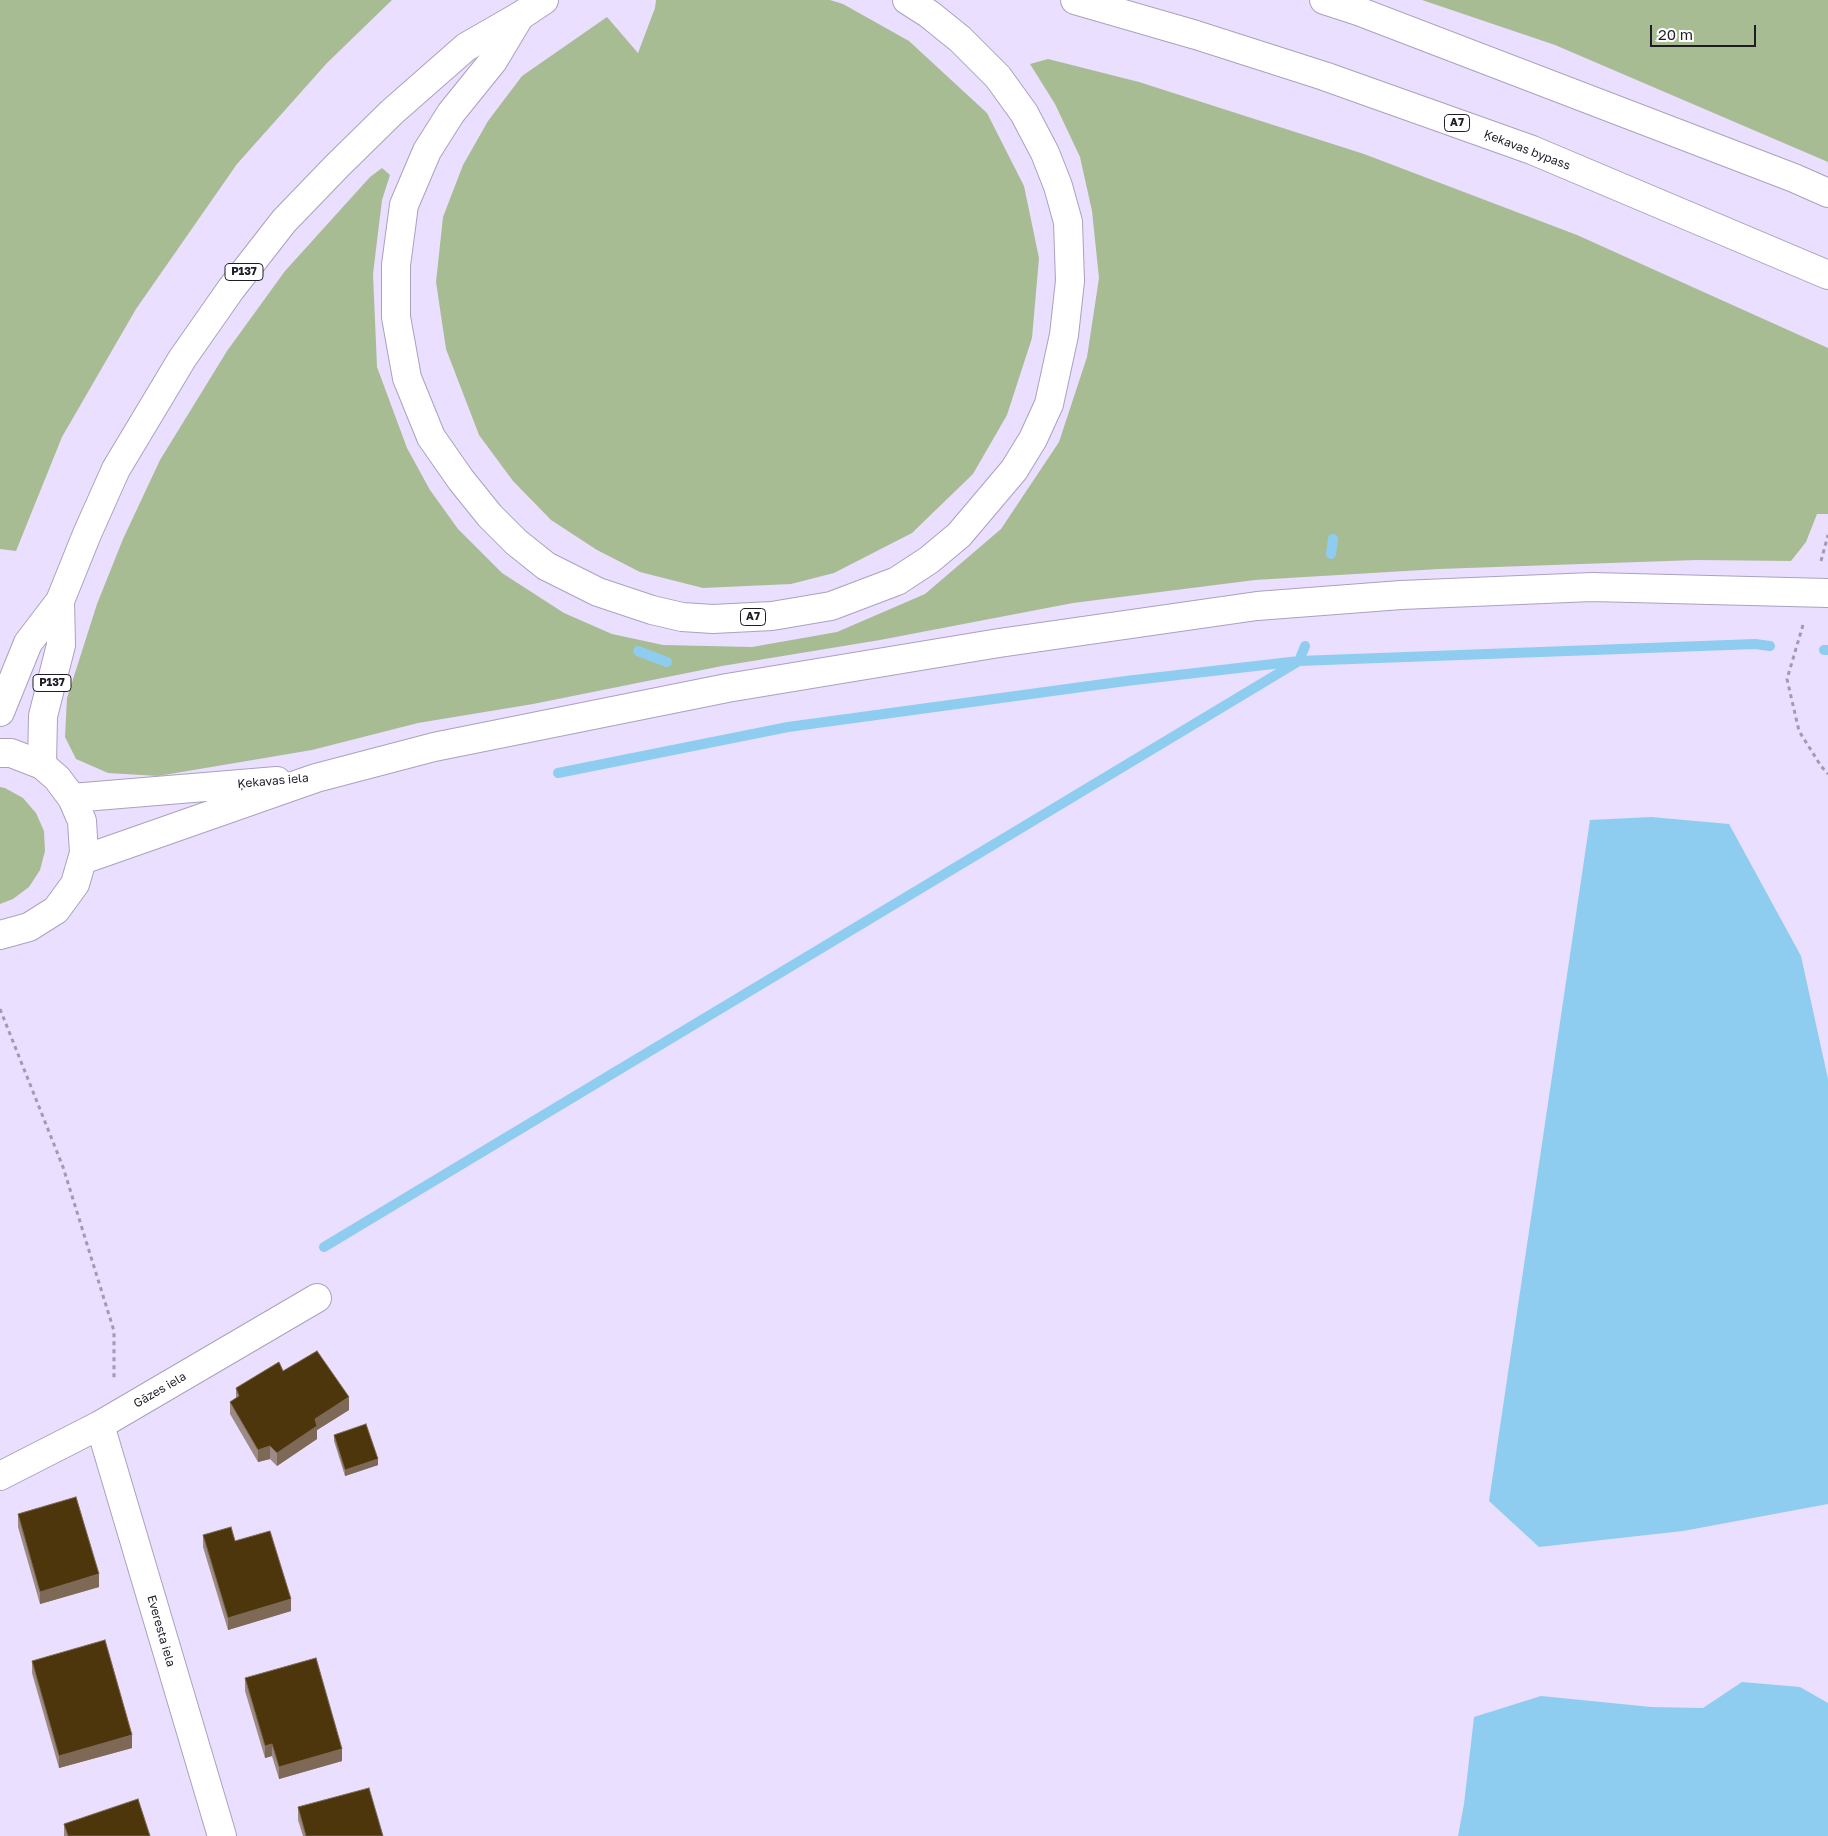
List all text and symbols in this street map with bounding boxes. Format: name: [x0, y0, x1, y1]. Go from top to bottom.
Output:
scale bar: [1653, 15, 1759, 47]
text: 20 m: [1658, 25, 1693, 43]
road number: A7: [1444, 115, 1470, 132]
street label: Ķekavas bypass: [1482, 127, 1572, 173]
road number: P137: [225, 264, 263, 280]
road number: A7: [740, 608, 766, 626]
road number: P137: [33, 674, 71, 691]
street label: Ķekavas iela: [237, 771, 309, 791]
street label: Gāzes iela: [131, 1369, 189, 1411]
street label: Everesta iela: [144, 1593, 178, 1669]

